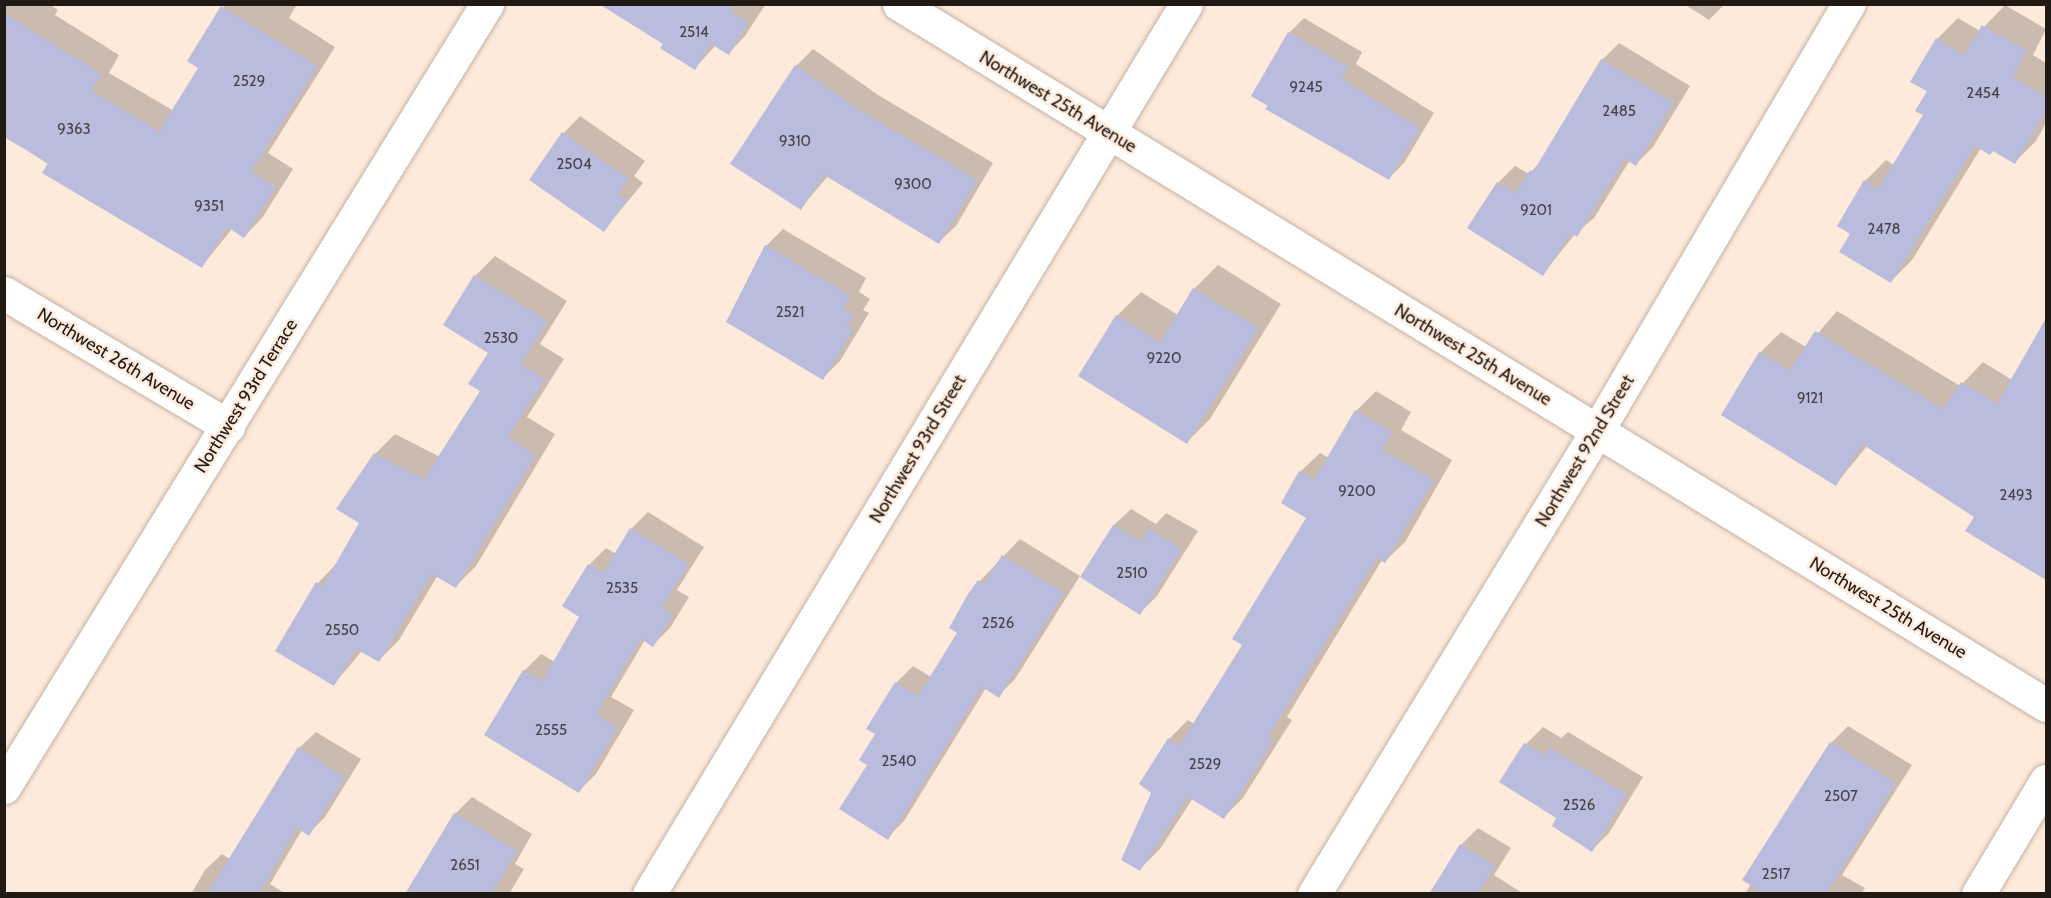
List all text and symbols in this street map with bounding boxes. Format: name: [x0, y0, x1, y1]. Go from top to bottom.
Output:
house number: 2514: [679, 24, 709, 42]
street label: Northwest 25th Avenue: [975, 47, 1141, 157]
house number: 2529: [233, 73, 265, 91]
house number: 9245: [1289, 79, 1323, 97]
house number: 2454: [1966, 85, 2000, 103]
house number: 2485: [1602, 103, 1636, 121]
house number: 9363: [57, 121, 91, 139]
house number: 9310: [779, 133, 811, 151]
house number: 2504: [556, 156, 592, 174]
house number: 9300: [894, 176, 932, 194]
house number: 9351: [194, 198, 224, 216]
house number: 9201: [1520, 202, 1552, 220]
house number: 2478: [1867, 221, 1901, 239]
street label: Northwest 25th Avenue: [1390, 300, 1556, 410]
street label: Northwest 26th Avenue: [33, 303, 199, 415]
house number: 2521: [776, 304, 804, 322]
street label: Northwest 93rd Terrace: [190, 315, 302, 477]
house number: 2530: [484, 330, 518, 348]
house number: 9220: [1147, 350, 1181, 368]
street label: Northwest 93rd Street: [865, 371, 971, 527]
street label: Northwest 92nd Street: [1531, 371, 1639, 531]
house number: 9121: [1797, 390, 1823, 408]
house number: 9200: [1338, 483, 1376, 501]
house number: 2493: [1999, 487, 2033, 505]
street label: Northwest 25th Avenue: [1805, 553, 1971, 663]
house number: 2510: [1116, 565, 1148, 583]
house number: 2535: [606, 580, 638, 598]
house number: 2526: [982, 615, 1014, 633]
house number: 2550: [325, 622, 359, 640]
house number: 2555: [535, 722, 567, 740]
house number: 2540: [881, 753, 917, 771]
house number: 2529: [1189, 756, 1221, 774]
house number: 2507: [1824, 788, 1858, 806]
house number: 2526: [1563, 797, 1595, 815]
house number: 2651: [450, 857, 480, 875]
house number: 2517: [1762, 866, 1790, 884]

